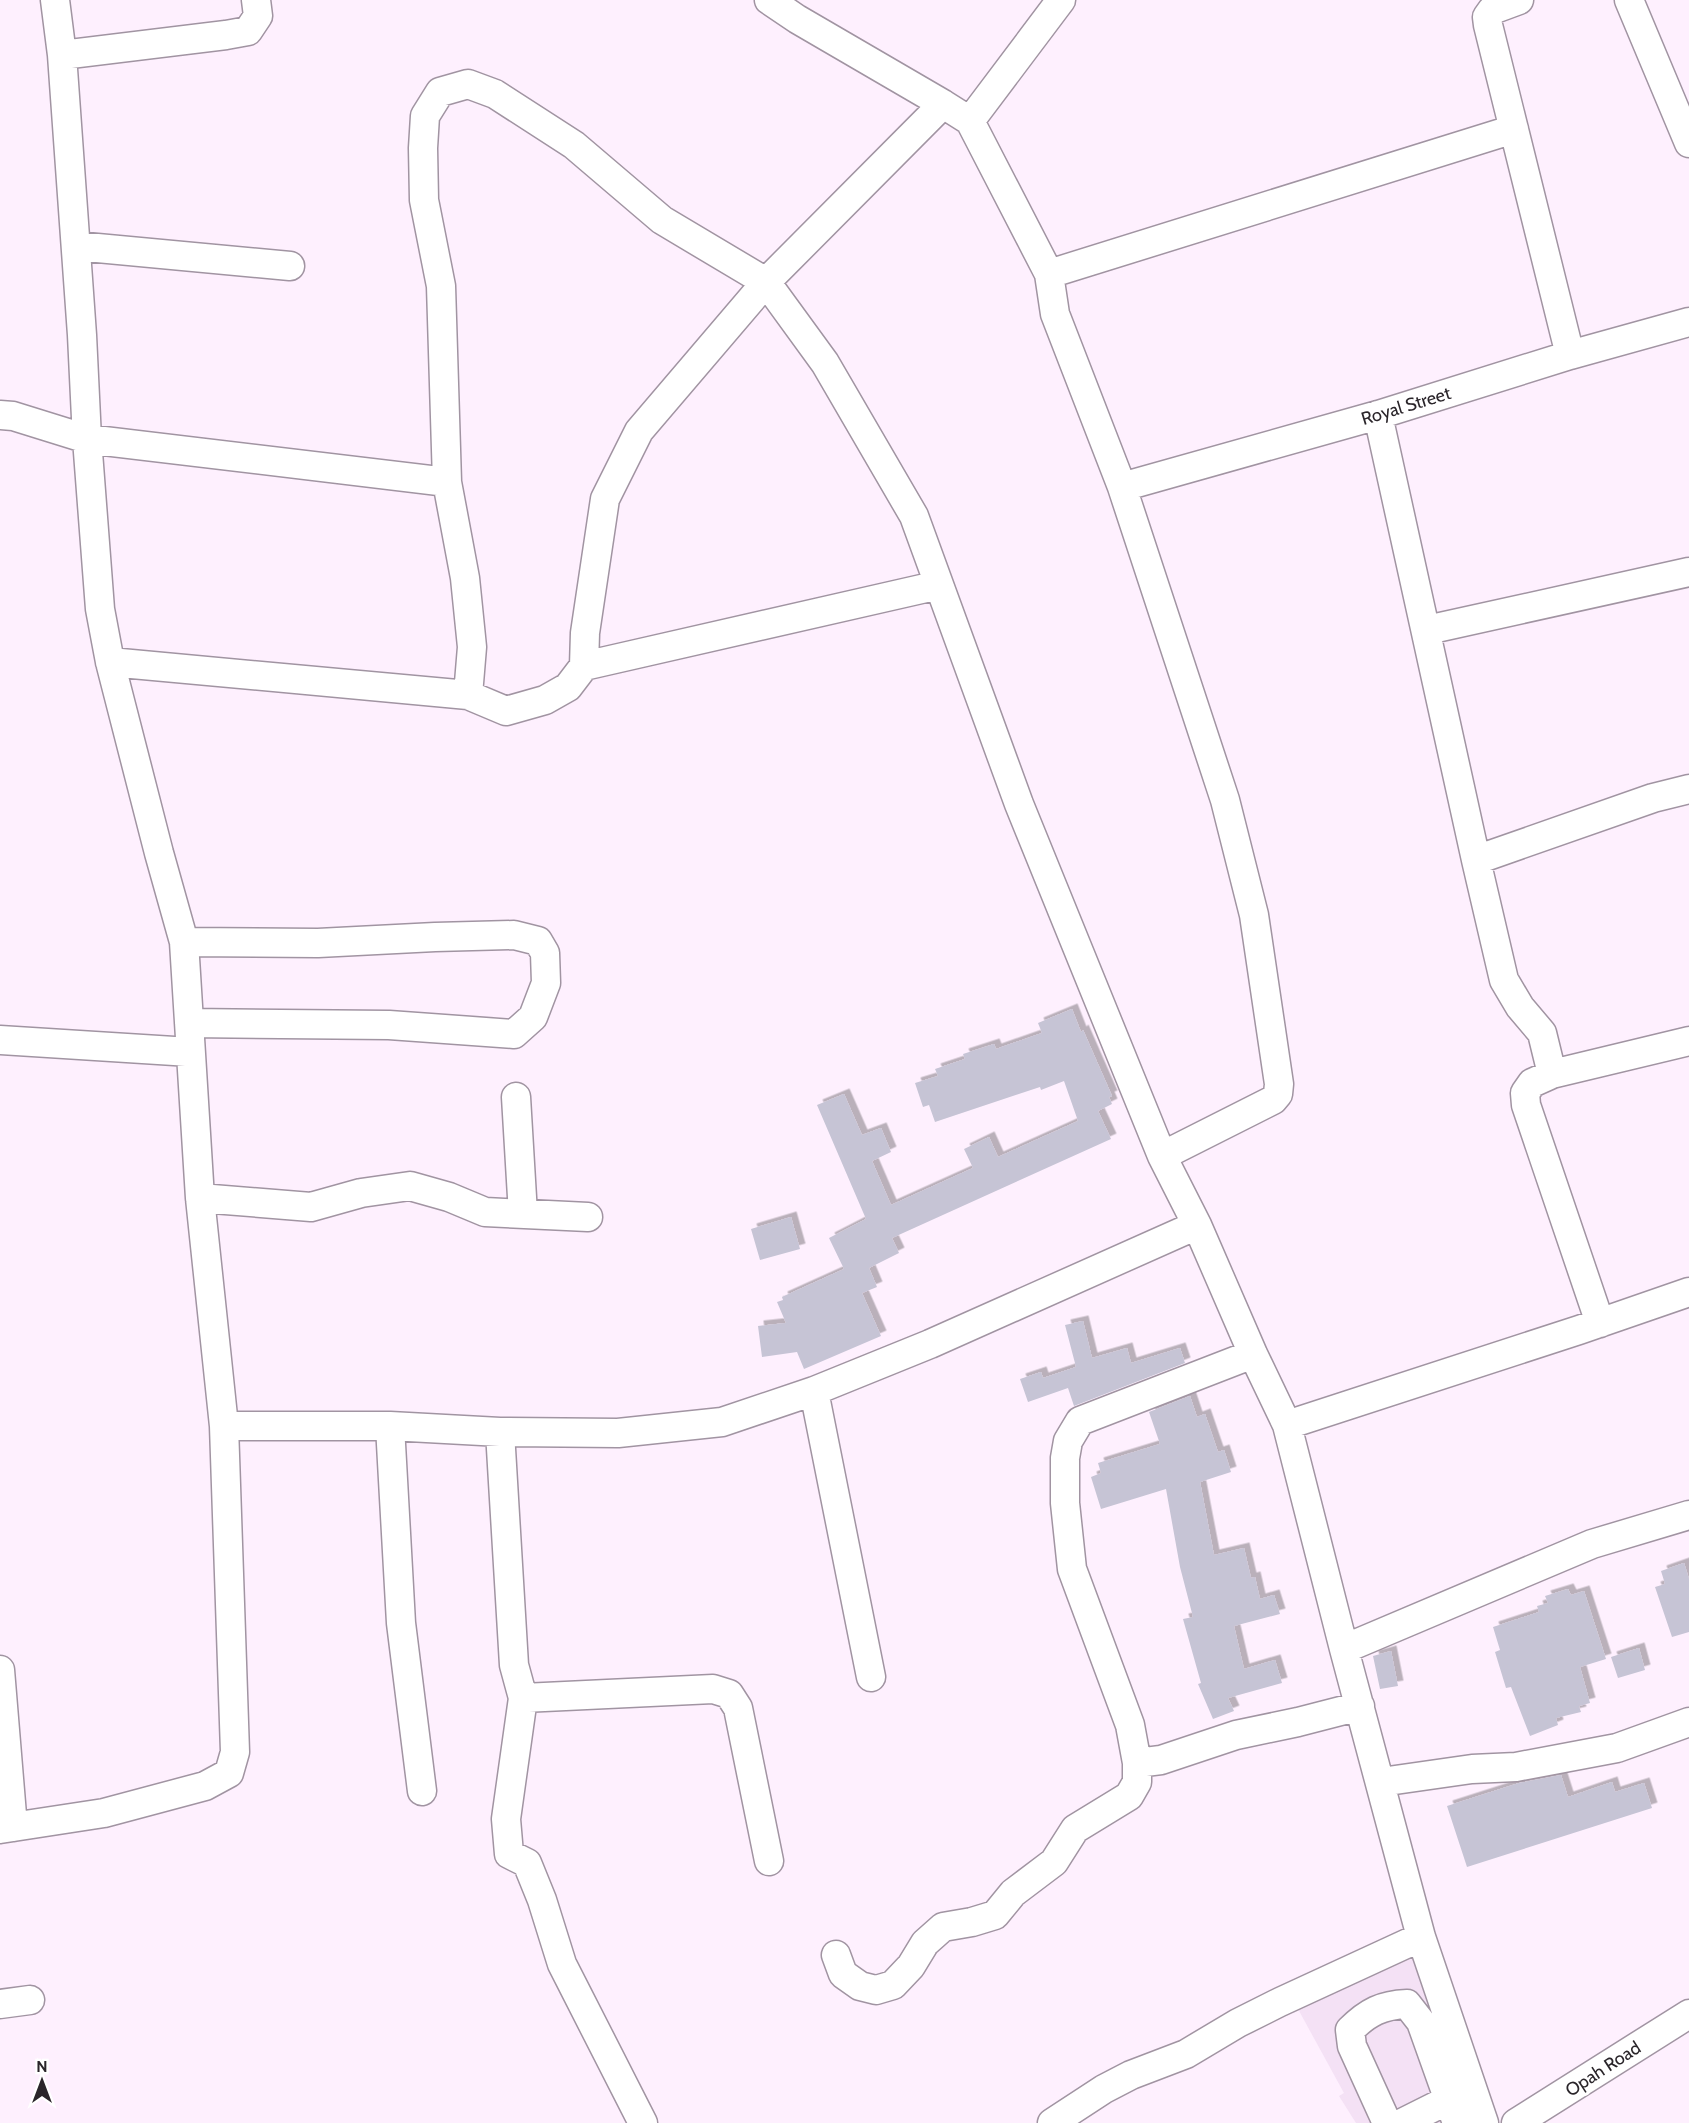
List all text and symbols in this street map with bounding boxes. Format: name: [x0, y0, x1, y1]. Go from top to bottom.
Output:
street label: Royal Street: [1359, 382, 1453, 430]
street label: Opah Road: [1561, 2037, 1645, 2101]
north arrow: [12, 2051, 72, 2111]
text: N: [36, 2057, 48, 2076]

